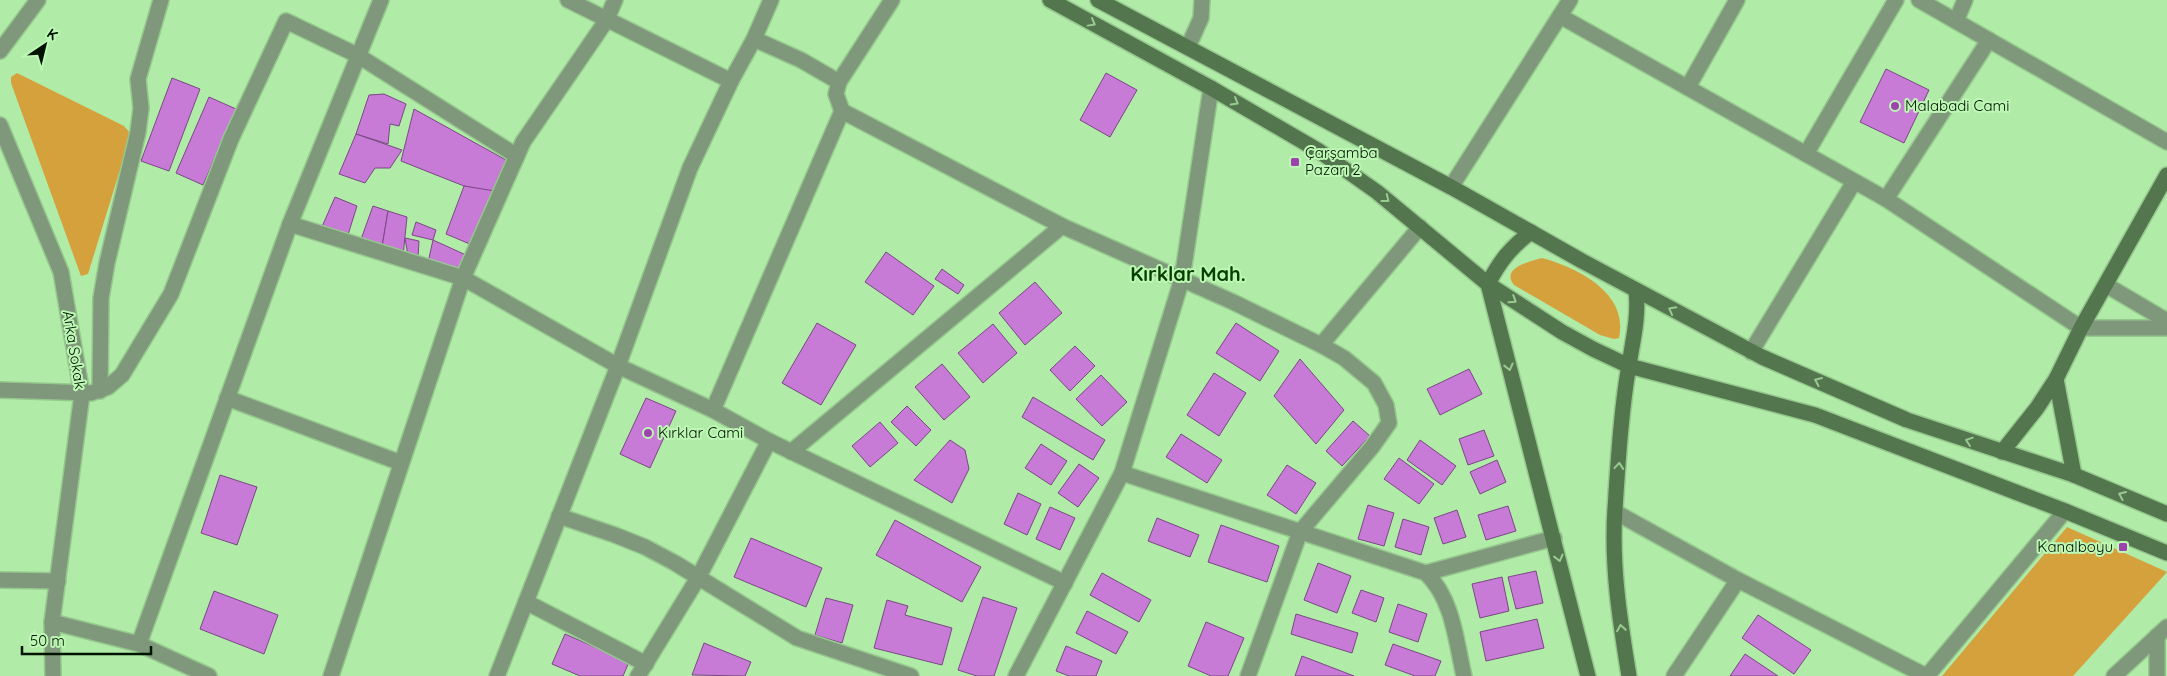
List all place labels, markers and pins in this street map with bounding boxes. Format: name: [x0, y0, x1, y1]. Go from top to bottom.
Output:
place label: Malabadi Cami: [1905, 96, 2009, 115]
marker: Malabadi Cami: [1889, 100, 1901, 112]
place label: Çarşamba Pazarı 2: [1305, 143, 1378, 179]
marker: Çarşamba Pazarı 2: [1289, 156, 1301, 168]
place label: Kırklar Cami: [658, 423, 743, 442]
marker: Kırklar Cami: [642, 427, 654, 439]
place label: Kanalboyu: [2037, 537, 2113, 556]
marker: Kanalboyu: [2117, 541, 2129, 553]

